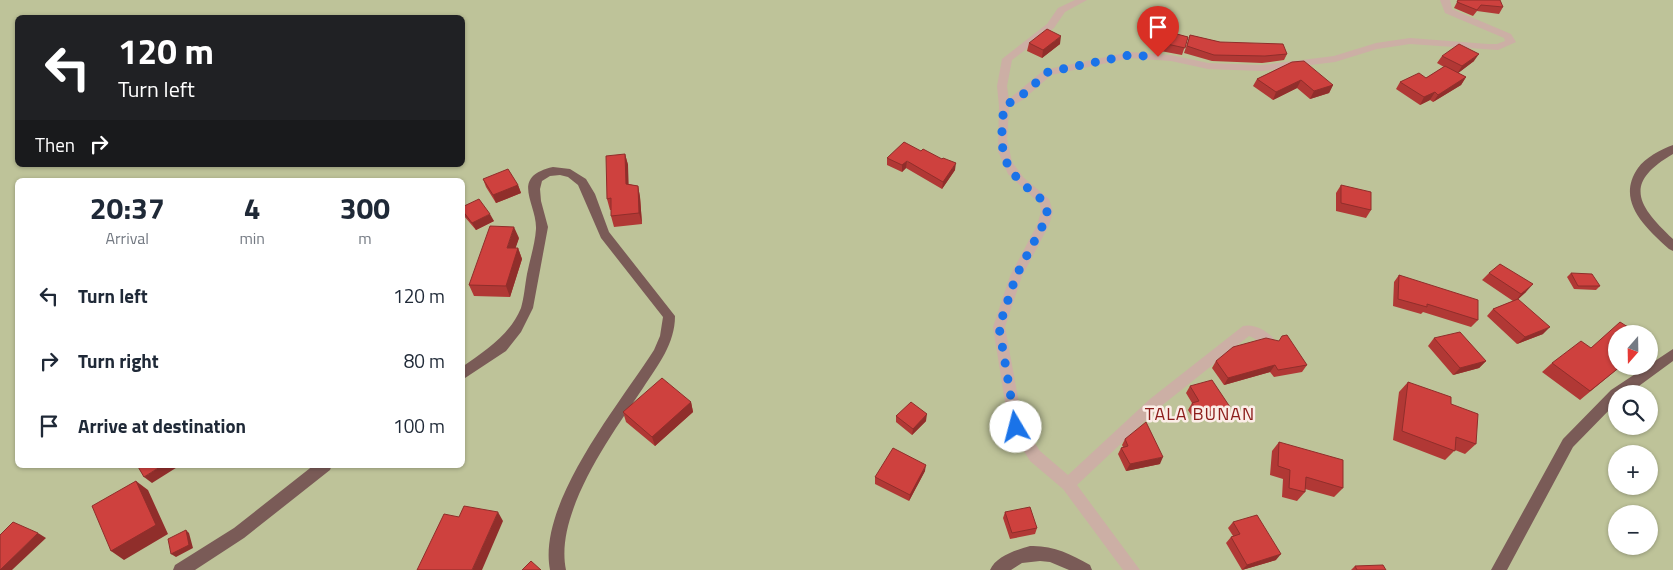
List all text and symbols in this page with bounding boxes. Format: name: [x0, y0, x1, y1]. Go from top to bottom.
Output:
pin: [1137, 6, 1179, 57]
icon: arrive: [1144, 13, 1172, 41]
text: 120 m: [118, 24, 214, 78]
icon: left: [35, 35, 100, 100]
text: Turn left: [118, 72, 195, 106]
text: Then: [35, 130, 75, 159]
icon: right: [85, 130, 113, 158]
text: 20:37: [90, 185, 165, 231]
text: 4: [244, 185, 261, 231]
text: 300: [340, 185, 390, 231]
text: Arrival: [106, 226, 149, 250]
text: min: [239, 226, 265, 250]
text: m: [358, 226, 372, 250]
text: Turn left: [78, 281, 148, 310]
text: 120 m: [393, 281, 445, 310]
icon: left: [35, 282, 63, 310]
north arrow: [1608, 325, 1658, 375]
map controls: [1608, 325, 1658, 555]
text: Turn right: [78, 346, 159, 375]
text: 80 m: [404, 346, 445, 375]
icon: right: [35, 347, 63, 375]
button: search: [1608, 385, 1658, 435]
position arrow: [989, 400, 1041, 452]
district label: TALA BUNAN: [1145, 400, 1255, 427]
text: Arrive at destination: [78, 411, 246, 440]
text: 100 m: [393, 411, 445, 440]
icon: arrive: [35, 412, 63, 440]
button: +: [1608, 445, 1658, 495]
button: −: [1608, 505, 1658, 555]

